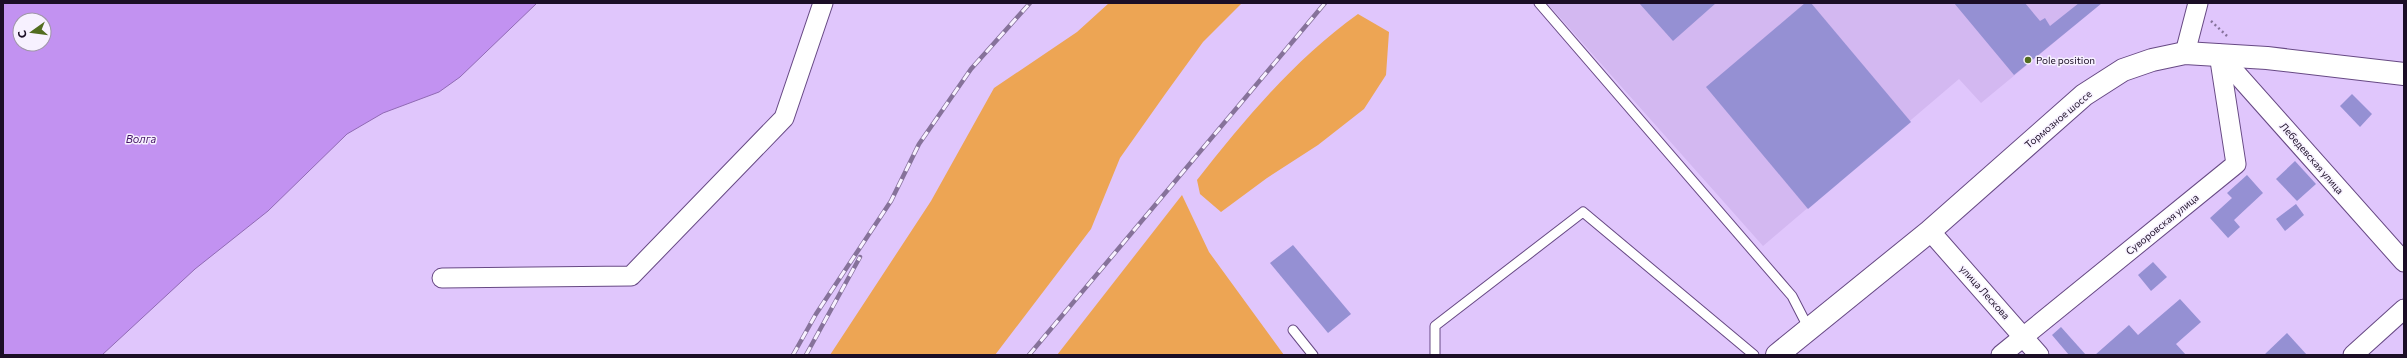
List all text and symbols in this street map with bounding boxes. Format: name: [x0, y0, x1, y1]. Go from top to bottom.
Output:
north arrow: [12, 12, 52, 52]
text: С: [14, 29, 29, 40]
place label: Pole position: [2036, 54, 2095, 66]
marker: Pole position: [2023, 55, 2033, 65]
street label: Тормозное шоссе: [2022, 88, 2094, 150]
street label: Лебедевская улица: [2278, 120, 2346, 196]
water label: Волга: [126, 132, 157, 145]
street label: Суворовская улица: [2123, 191, 2201, 257]
street label: улица Лескова: [1958, 262, 2012, 322]

